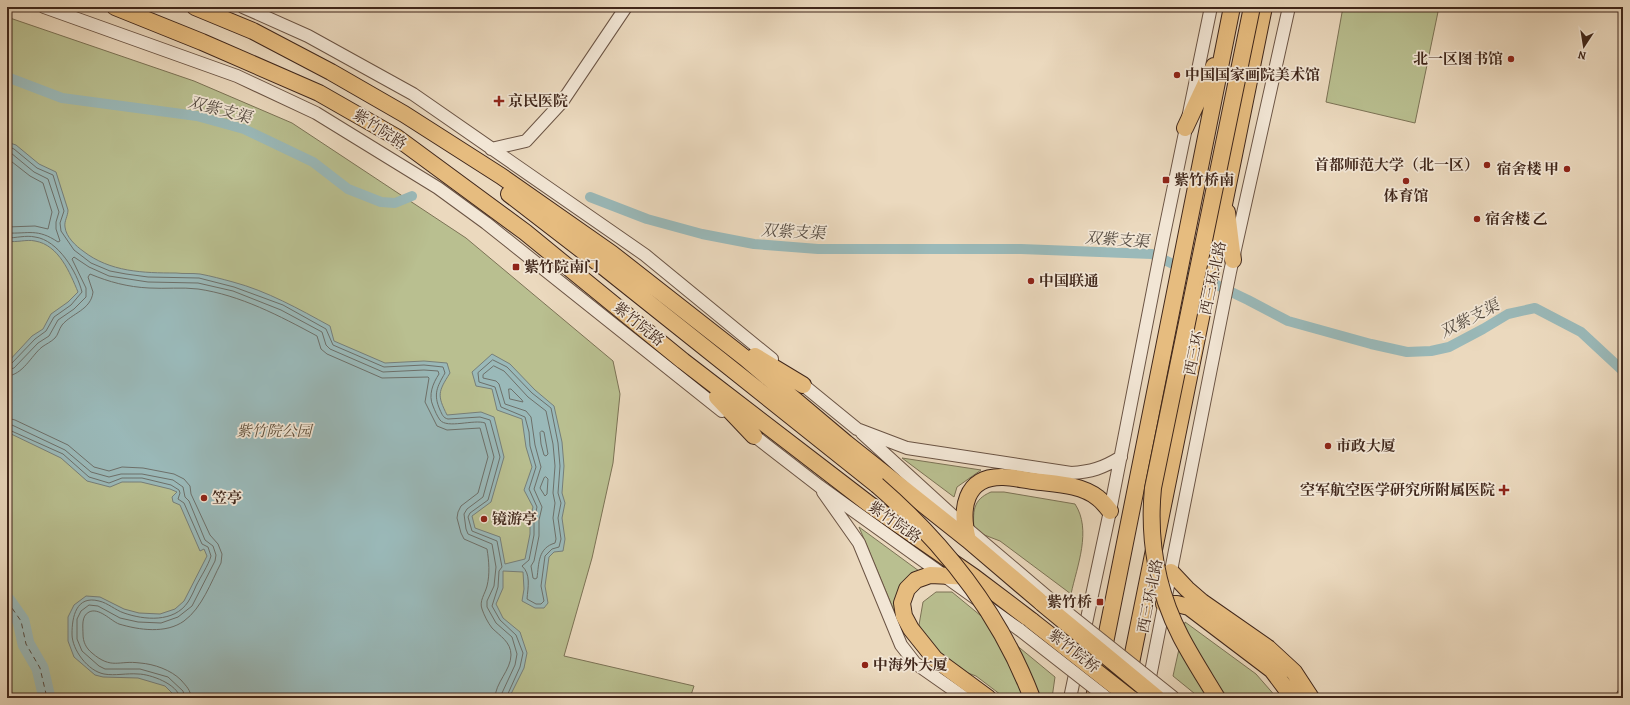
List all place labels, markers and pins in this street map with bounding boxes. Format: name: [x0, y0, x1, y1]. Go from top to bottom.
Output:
place label: 北一区图书馆: [1413, 49, 1503, 69]
marker: 北一区图书馆: [1506, 54, 1516, 64]
place label: 中国国家画院美术馆: [1185, 65, 1320, 85]
marker: 中国国家画院美术馆: [1172, 70, 1182, 80]
place label: 京民医院: [508, 91, 568, 111]
marker: 京民医院: [493, 95, 505, 107]
place label: 首都师范大学（北一区）: [1314, 155, 1479, 175]
place label: 宿舍楼 甲: [1496, 159, 1559, 179]
marker: 首都师范大学（北一区）: [1482, 160, 1492, 170]
marker: 宿舍楼 甲: [1562, 164, 1572, 174]
place label: 紫竹桥南: [1174, 170, 1234, 190]
marker: 紫竹桥南: [1161, 175, 1171, 185]
marker: 体育馆: [1401, 176, 1411, 186]
place label: 体育馆: [1383, 186, 1429, 206]
place label: 宿舍楼 乙: [1485, 209, 1548, 229]
marker: 宿舍楼 乙: [1472, 214, 1482, 224]
place label: 紫竹院南门: [524, 257, 599, 277]
marker: 紫竹院南门: [511, 262, 521, 272]
place label: 中国联通: [1039, 271, 1099, 291]
marker: 中国联通: [1026, 276, 1036, 286]
place label: 市政大厦: [1336, 436, 1396, 456]
marker: 市政大厦: [1323, 441, 1333, 451]
place label: 空军航空医学研究所附属医院: [1300, 480, 1495, 500]
marker: 空军航空医学研究所附属医院: [1498, 484, 1510, 496]
place label: 笠亭: [212, 488, 242, 508]
marker: 笠亭: [199, 493, 209, 503]
place label: 镜游亭: [492, 509, 537, 529]
marker: 镜游亭: [479, 514, 489, 524]
place label: 紫竹桥: [1047, 592, 1092, 612]
marker: 紫竹桥: [1095, 597, 1105, 607]
place label: 中海外大厦: [873, 655, 948, 675]
marker: 中海外大厦: [860, 660, 870, 670]

